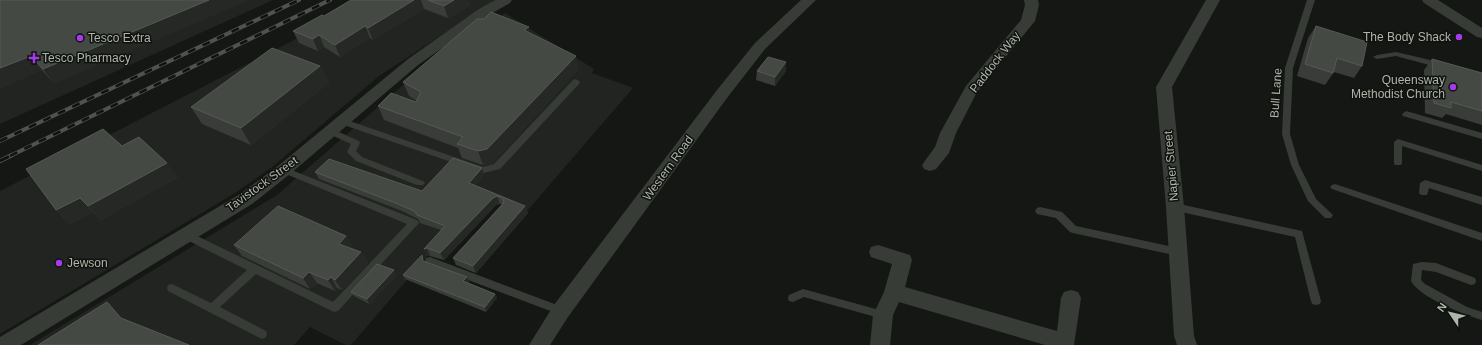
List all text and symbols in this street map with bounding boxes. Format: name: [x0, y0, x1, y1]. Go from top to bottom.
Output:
street label: Paddock Way: [967, 29, 1023, 95]
place label: The Body Shack: [1363, 30, 1452, 44]
place label: Tesco Extra: [88, 31, 151, 45]
marker: The Body Shack: [1454, 32, 1464, 42]
marker: Tesco Extra: [75, 33, 85, 43]
place label: Tesco Pharmacy: [42, 51, 131, 65]
marker: Tesco Pharmacy: [29, 53, 39, 63]
street label: Bull Lane: [1267, 67, 1285, 118]
place label: Queensway Methodist Church: [1351, 73, 1445, 101]
marker: Queensway Methodist Church: [1448, 82, 1458, 92]
street label: Napier Street: [1161, 130, 1181, 202]
street label: Western Road: [640, 133, 696, 203]
street label: Tavistock Street: [224, 153, 301, 215]
place label: Jewson: [67, 256, 108, 270]
marker: Jewson: [54, 258, 64, 268]
north arrow: [1430, 293, 1470, 333]
text: N: [1435, 301, 1449, 314]

